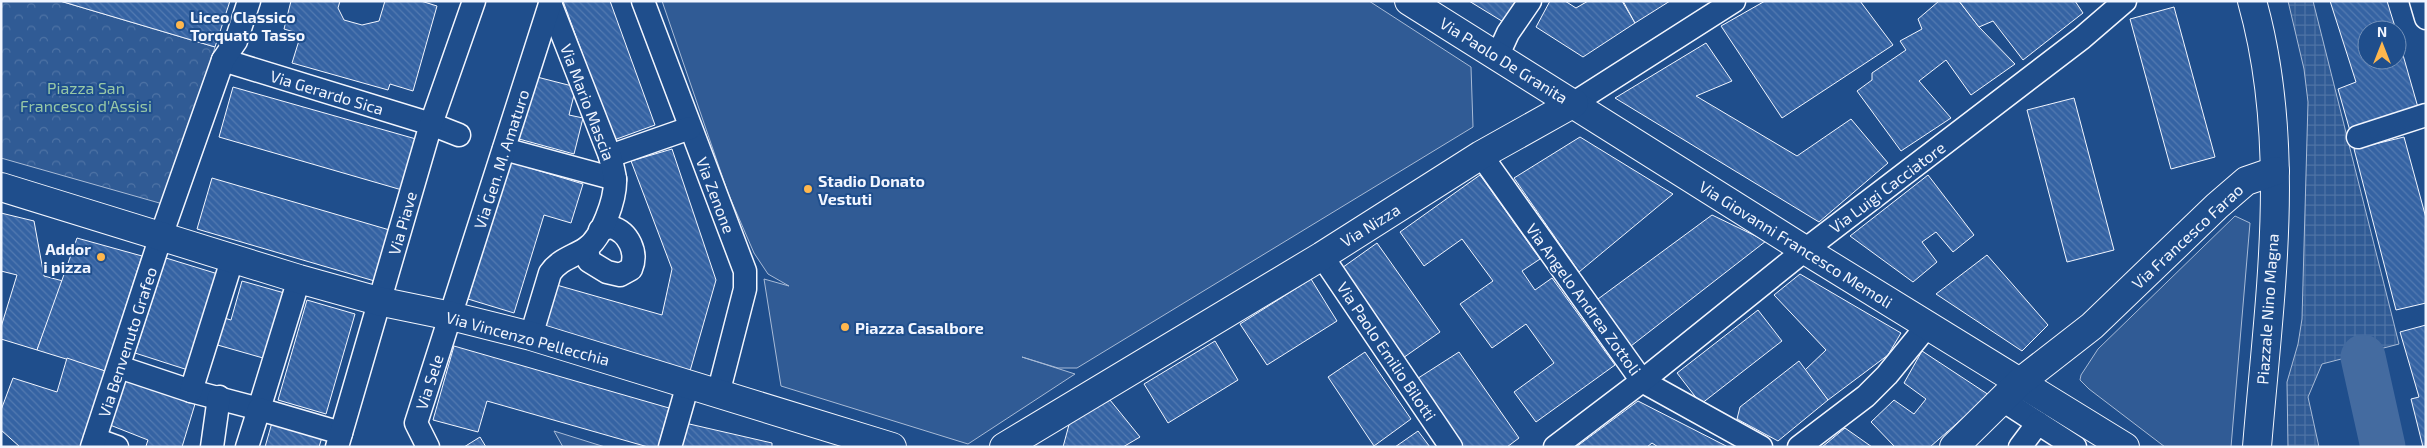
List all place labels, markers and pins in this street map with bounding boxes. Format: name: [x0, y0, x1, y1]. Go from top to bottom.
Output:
place label: Liceo Classico Torquato Tasso: [190, 7, 305, 44]
marker: Liceo Classico Torquato Tasso: [174, 19, 186, 31]
place label: Stadio Donato Vestuti: [818, 171, 925, 208]
marker: Stadio Donato Vestuti: [802, 183, 814, 195]
place label: Addor i pizza: [43, 239, 91, 276]
marker: Addor i pizza: [95, 251, 107, 263]
place label: Piazza Casalbore: [855, 318, 984, 337]
marker: Piazza Casalbore: [839, 321, 851, 333]

